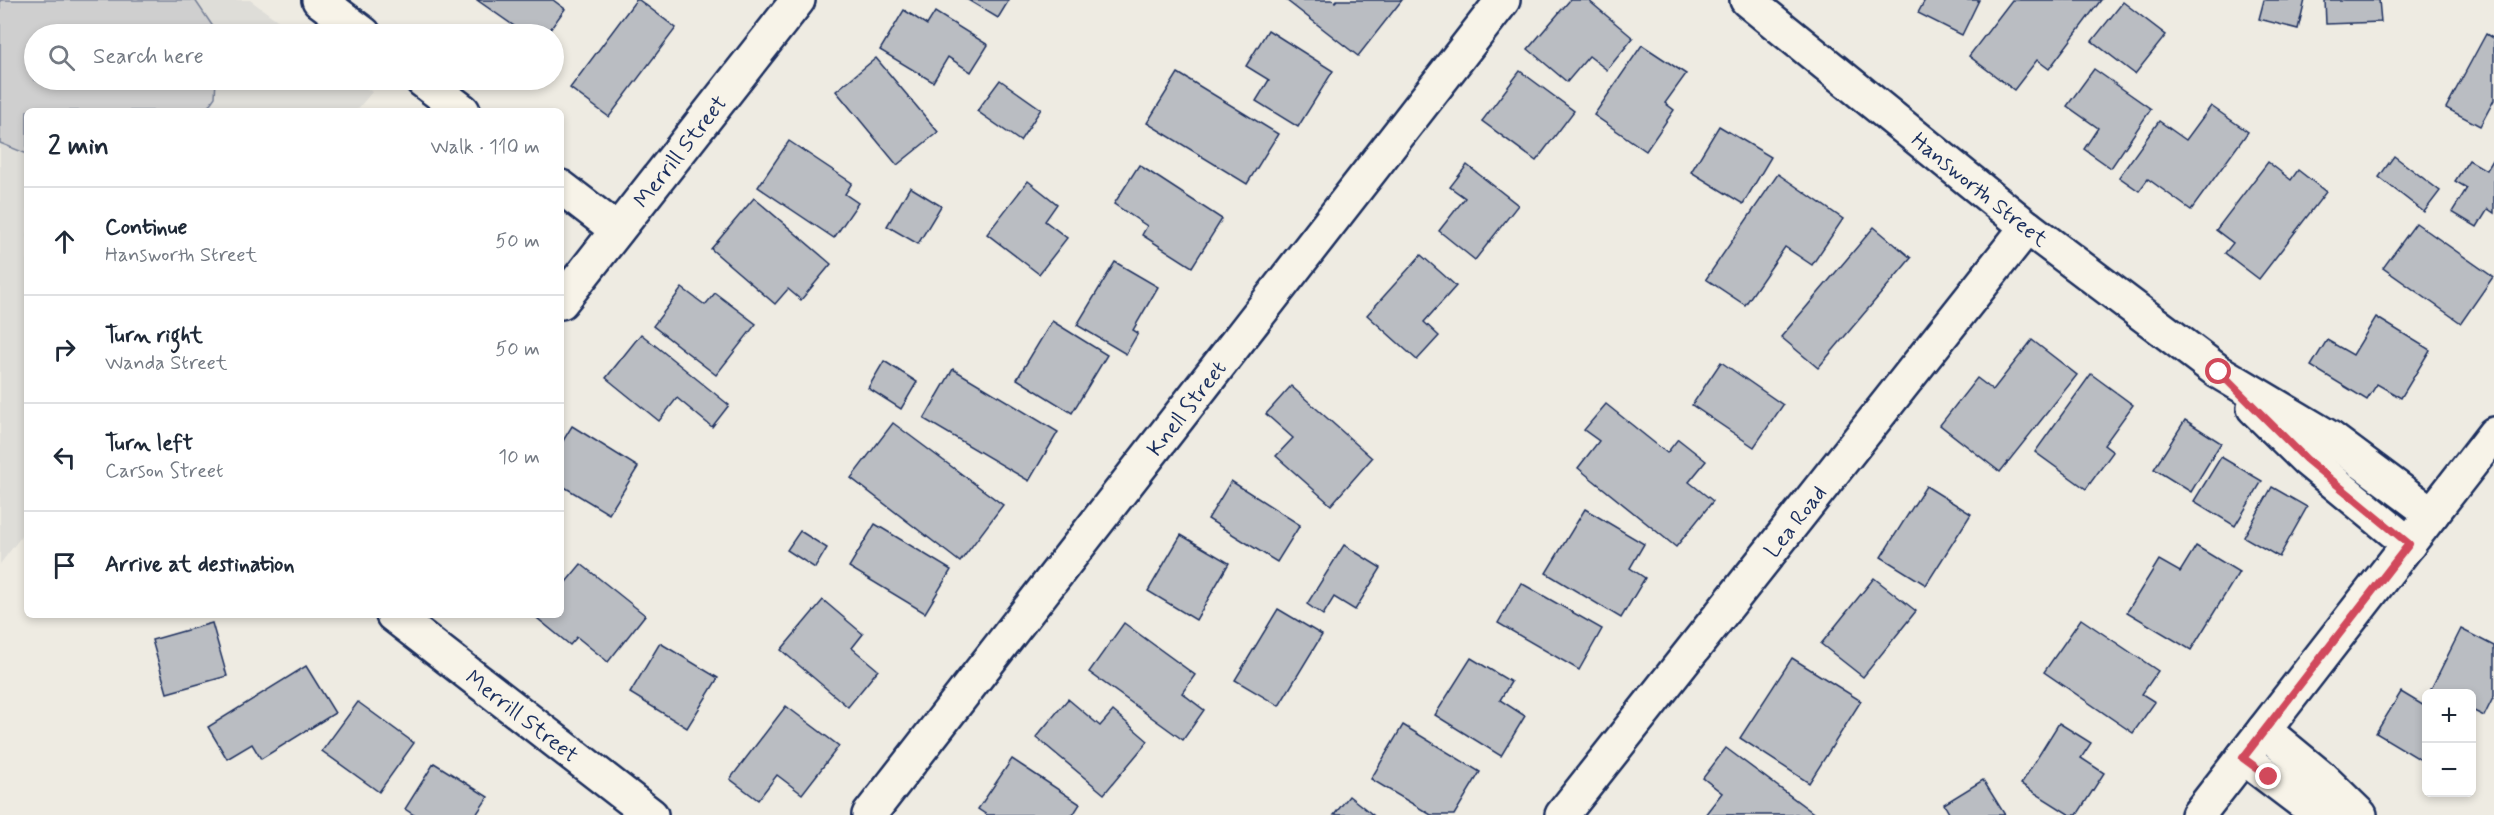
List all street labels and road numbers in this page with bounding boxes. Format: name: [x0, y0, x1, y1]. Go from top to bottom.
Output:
street label: Merrill Street: [628, 90, 734, 214]
street label: Hansworth Street: [1905, 127, 2053, 254]
street label: Knell Street: [1141, 355, 1233, 462]
street label: Lea Road: [1759, 480, 1833, 564]
street label: Merrill Street: [459, 664, 584, 770]

